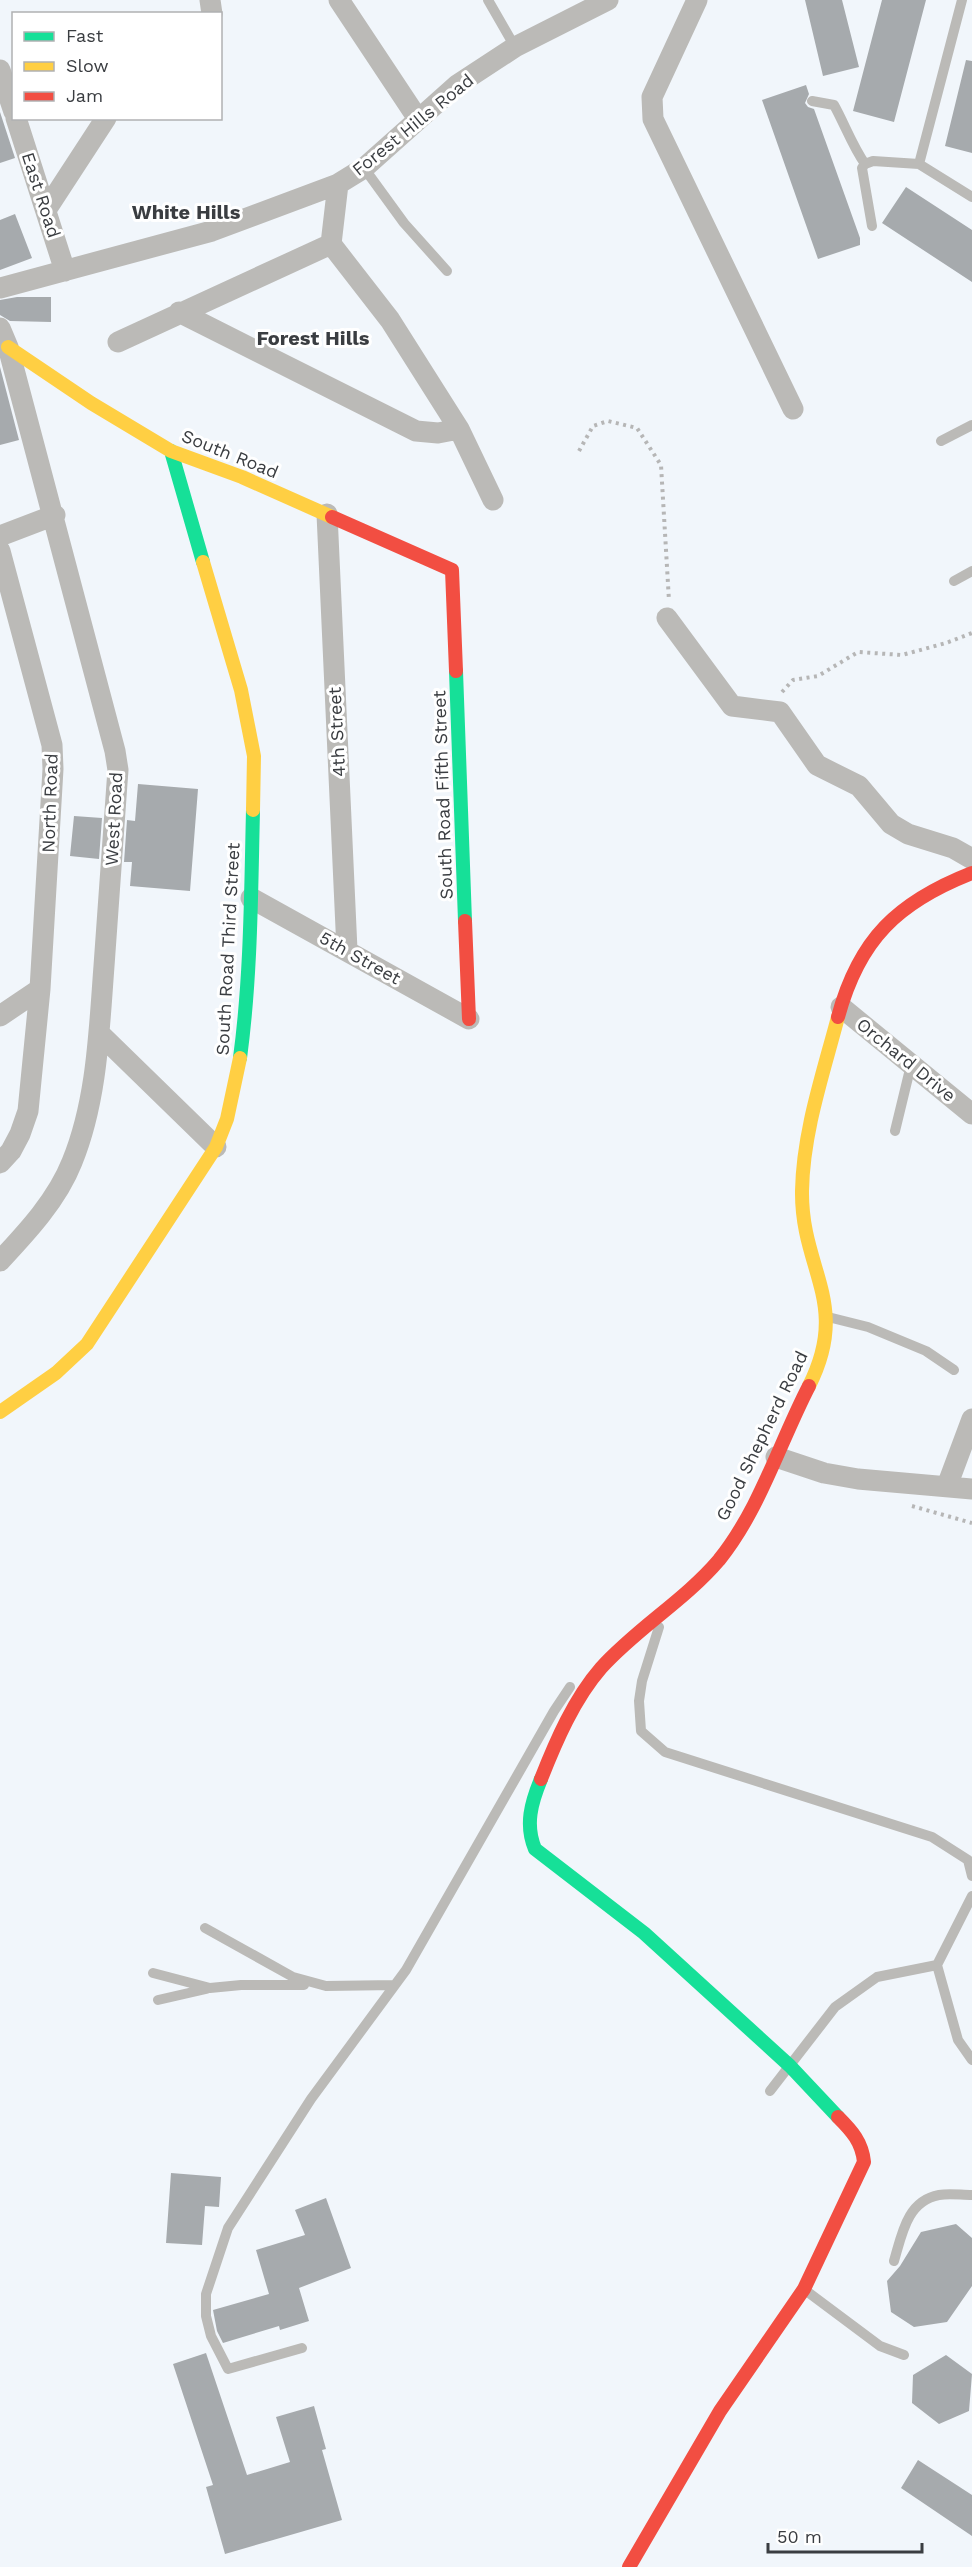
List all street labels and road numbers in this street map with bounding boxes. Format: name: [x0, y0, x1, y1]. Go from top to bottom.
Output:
street label: Forest Hills Road: [348, 69, 478, 180]
street label: East Road: [18, 149, 65, 240]
street label: South Road: [179, 425, 282, 482]
street label: 4th Street: [324, 686, 349, 778]
street label: South Road Fifth Street: [428, 690, 457, 900]
street label: North Road: [37, 753, 62, 853]
street label: West Road: [101, 771, 126, 867]
street label: South Road Third Street: [211, 842, 244, 1056]
street label: 5th Street: [316, 927, 405, 989]
street label: Orchard Drive: [853, 1013, 960, 1106]
street label: Good Shepherd Road: [711, 1347, 812, 1524]

